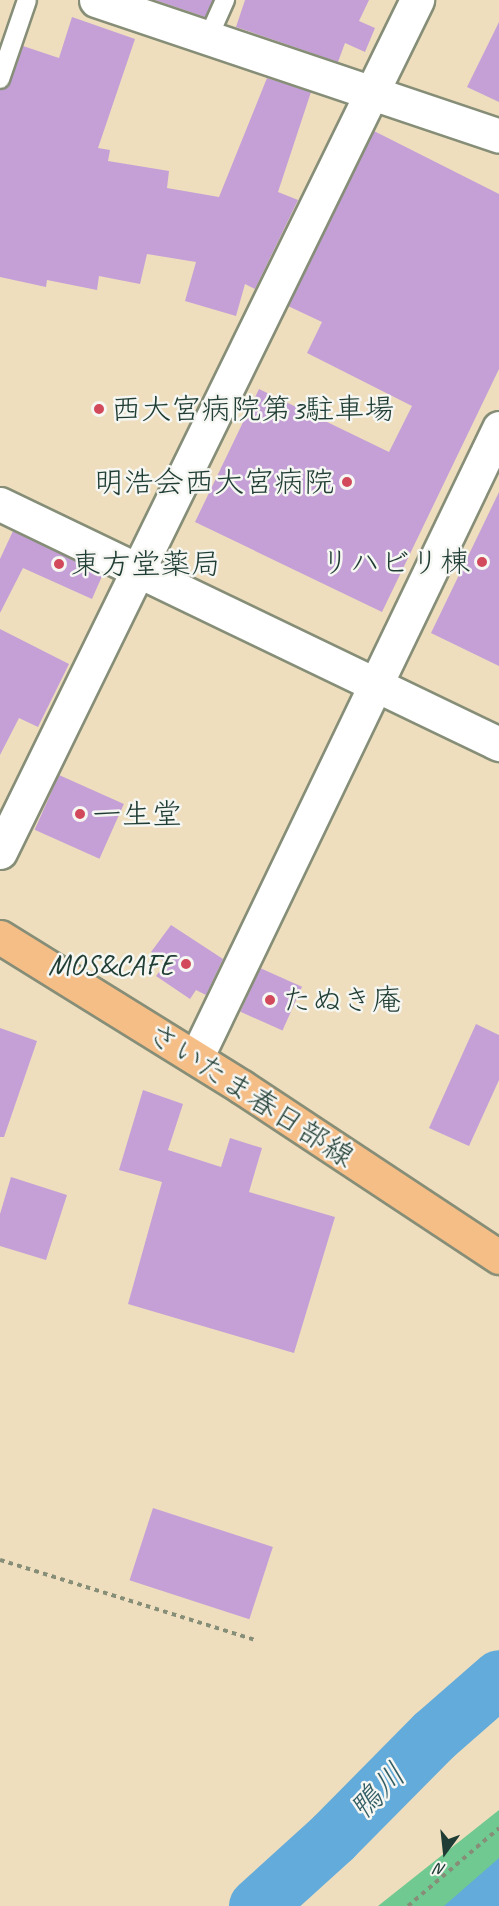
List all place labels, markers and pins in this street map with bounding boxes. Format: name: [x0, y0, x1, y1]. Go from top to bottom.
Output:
place label: 西大宮病院第3駐車場: [111, 391, 394, 427]
marker: 西大宮病院第3駐車場: [92, 402, 106, 416]
place label: 明浩会西大宮病院: [94, 464, 334, 500]
marker: 明浩会西大宮病院: [338, 473, 356, 491]
place label: リハビリ棟: [320, 544, 470, 580]
place label: 東方堂薬局: [71, 546, 221, 582]
marker: リハビリ棟: [475, 555, 489, 569]
marker: 東方堂薬局: [52, 557, 66, 571]
place label: 一生堂: [92, 796, 182, 832]
marker: 一生堂: [73, 807, 87, 821]
place label: MOS&CAFE: [48, 946, 174, 982]
marker: MOS&CAFE: [179, 957, 193, 971]
place label: たぬき庵: [282, 982, 402, 1018]
marker: たぬき庵: [263, 993, 277, 1007]

